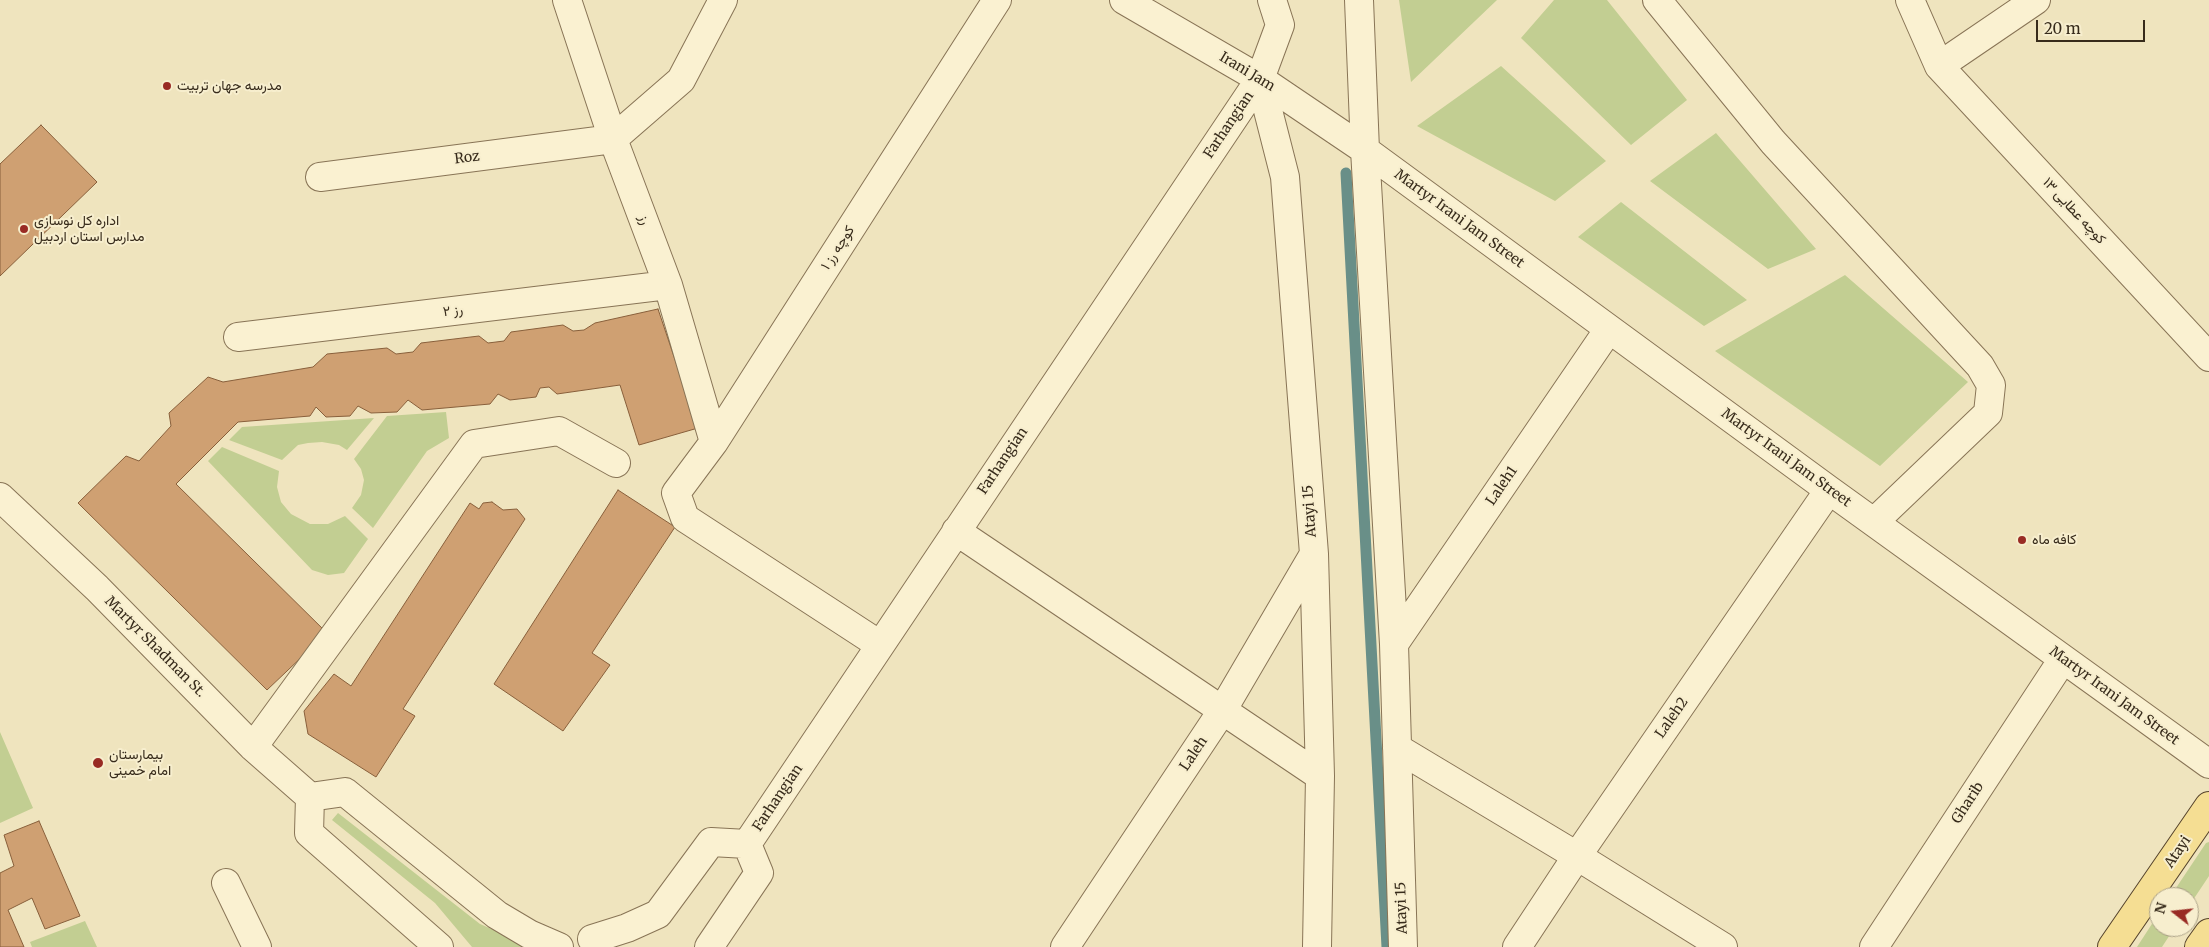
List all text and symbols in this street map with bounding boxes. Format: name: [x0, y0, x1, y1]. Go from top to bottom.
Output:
scale bar: [2039, 10, 2148, 42]
text: 20 m: [2044, 19, 2081, 38]
street label: Irani Jam: [1216, 49, 1278, 95]
place label: مدرسه جهان تربیت: [177, 78, 282, 94]
marker: مدرسه جهان تربیت: [161, 80, 173, 92]
street label: Farhangian: [1200, 88, 1258, 162]
street label: Roz: [453, 148, 481, 168]
street label: Martyr Irani Jam Street: [1391, 166, 1527, 272]
street label: کوچه عطایی ۱۳: [2039, 174, 2109, 248]
place label: اداره کل نوسازی مدارس استان اردبیل: [34, 213, 145, 246]
street label: رز: [635, 213, 653, 227]
marker: اداره کل نوسازی مدارس استان اردبیل: [18, 223, 30, 235]
street label: کوچه رز ۱: [818, 223, 858, 273]
street label: رز ۲: [442, 301, 464, 321]
street label: Martyr Irani Jam Street: [1718, 405, 1854, 511]
street label: Farhangian: [974, 424, 1032, 498]
street label: Laleh1: [1483, 463, 1521, 509]
street label: Atayi 15: [1300, 484, 1320, 538]
place label: کافه ماه: [2032, 532, 2077, 548]
marker: کافه ماه: [2016, 534, 2028, 546]
street label: Martyr Shadman St.: [101, 593, 209, 701]
street label: Martyr Irani Jam Street: [2046, 643, 2182, 749]
street label: Laleh2: [1652, 694, 1692, 742]
street label: Laleh: [1177, 734, 1211, 774]
place label: بیمارستان امام خمینی: [109, 747, 171, 780]
marker: بیمارستان امام خمینی: [91, 756, 105, 770]
street label: Farhangian: [749, 761, 807, 835]
street label: Gharib: [1948, 779, 1988, 827]
street label: Atayi: [2161, 833, 2195, 871]
street label: Atayi 15: [1393, 881, 1411, 935]
north arrow: [2149, 887, 2199, 937]
text: N: [2150, 900, 2171, 916]

